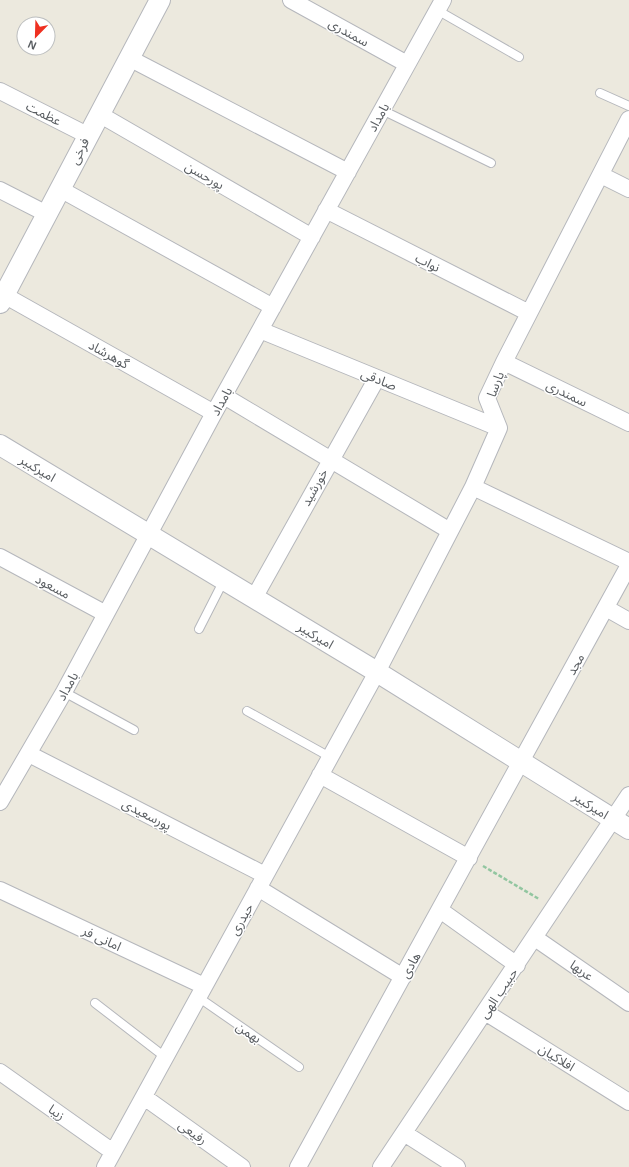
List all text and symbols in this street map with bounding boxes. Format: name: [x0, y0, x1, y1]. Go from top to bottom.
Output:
street label: سمندری: [326, 15, 372, 50]
north arrow: [16, 16, 56, 56]
text: N: [26, 38, 38, 52]
street label: عظمت: [24, 98, 64, 129]
street label: بامداد: [365, 100, 392, 134]
street label: فرخی: [66, 135, 93, 167]
street label: پورحسن: [182, 158, 227, 194]
street label: نواب: [413, 250, 443, 275]
street label: گوهرشاد: [86, 337, 132, 372]
street label: صادقی: [358, 366, 399, 394]
street label: پارسا: [484, 369, 509, 400]
street label: سمندری: [543, 377, 590, 411]
street label: بامداد: [208, 384, 235, 418]
street label: امیرکبیر: [16, 451, 58, 485]
street label: خورشید: [298, 466, 331, 508]
street label: مسعود: [33, 571, 73, 602]
street label: امیرکبیر: [294, 618, 336, 652]
street label: مجد: [564, 651, 587, 678]
street label: بامداد: [54, 669, 81, 703]
street label: امیرکبیر: [569, 788, 611, 822]
street label: پورسعیدی: [119, 796, 174, 835]
street label: حیدری: [227, 900, 257, 938]
street label: امانی فر: [79, 922, 124, 955]
street label: هادی: [397, 950, 424, 981]
street label: عربها: [567, 957, 597, 985]
street label: حبیب الهی: [476, 965, 522, 1022]
street label: بهمن: [233, 1019, 264, 1047]
street label: افلاکیان: [535, 1041, 577, 1075]
street label: زیبا: [46, 1102, 68, 1123]
street label: رفیعی: [175, 1117, 210, 1148]

